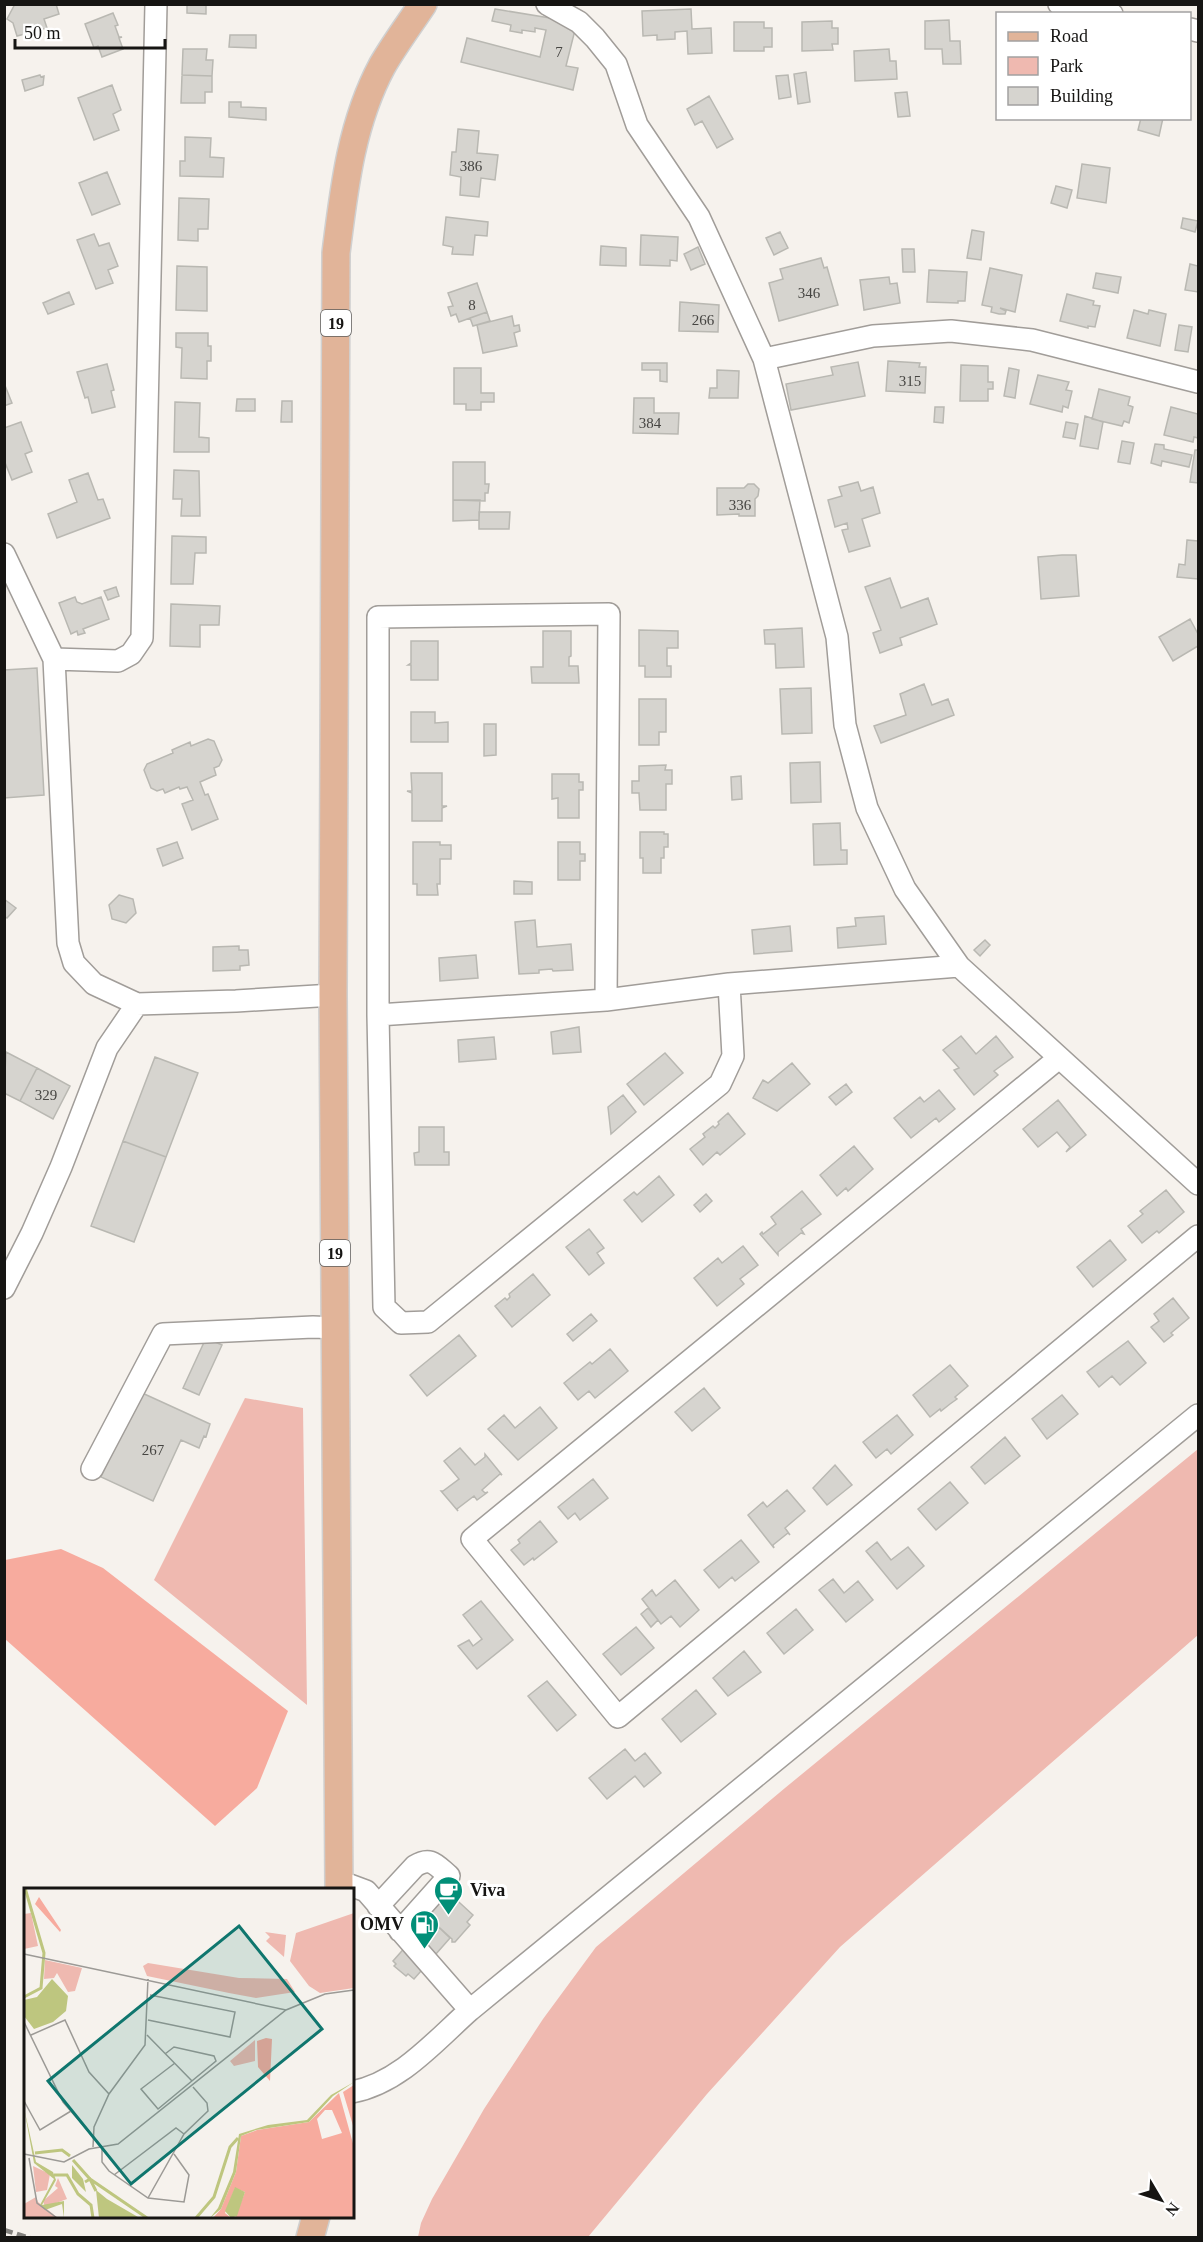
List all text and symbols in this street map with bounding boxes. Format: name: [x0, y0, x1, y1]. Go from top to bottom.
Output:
scale bar: [15, 12, 165, 50]
legend: [996, 12, 1191, 120]
text: 50 m: [24, 23, 61, 43]
text: Road: [1050, 26, 1088, 46]
house number: 7: [555, 44, 563, 60]
text: Park: [1050, 56, 1083, 76]
text: Building: [1050, 86, 1113, 106]
house number: 386: [460, 158, 483, 174]
house number: 346: [798, 285, 821, 301]
house number: 8: [468, 297, 476, 313]
road number: 19: [321, 310, 351, 336]
house number: 266: [692, 312, 715, 328]
house number: 315: [899, 373, 921, 389]
house number: 384: [639, 415, 662, 431]
house number: 336: [729, 497, 752, 513]
house number: 329: [35, 1087, 57, 1103]
road number: 19: [320, 1240, 350, 1266]
house number: 267: [142, 1442, 165, 1458]
cafe icon: Viva: [433, 1874, 465, 1916]
place label: Viva: [470, 1880, 505, 1900]
inset map: [24, 1888, 354, 2218]
fuel station icon: OMV: [409, 1908, 441, 1950]
place label: OMV: [360, 1914, 404, 1934]
north arrow: [1131, 2170, 1191, 2230]
text: N: [1162, 2199, 1183, 2219]

